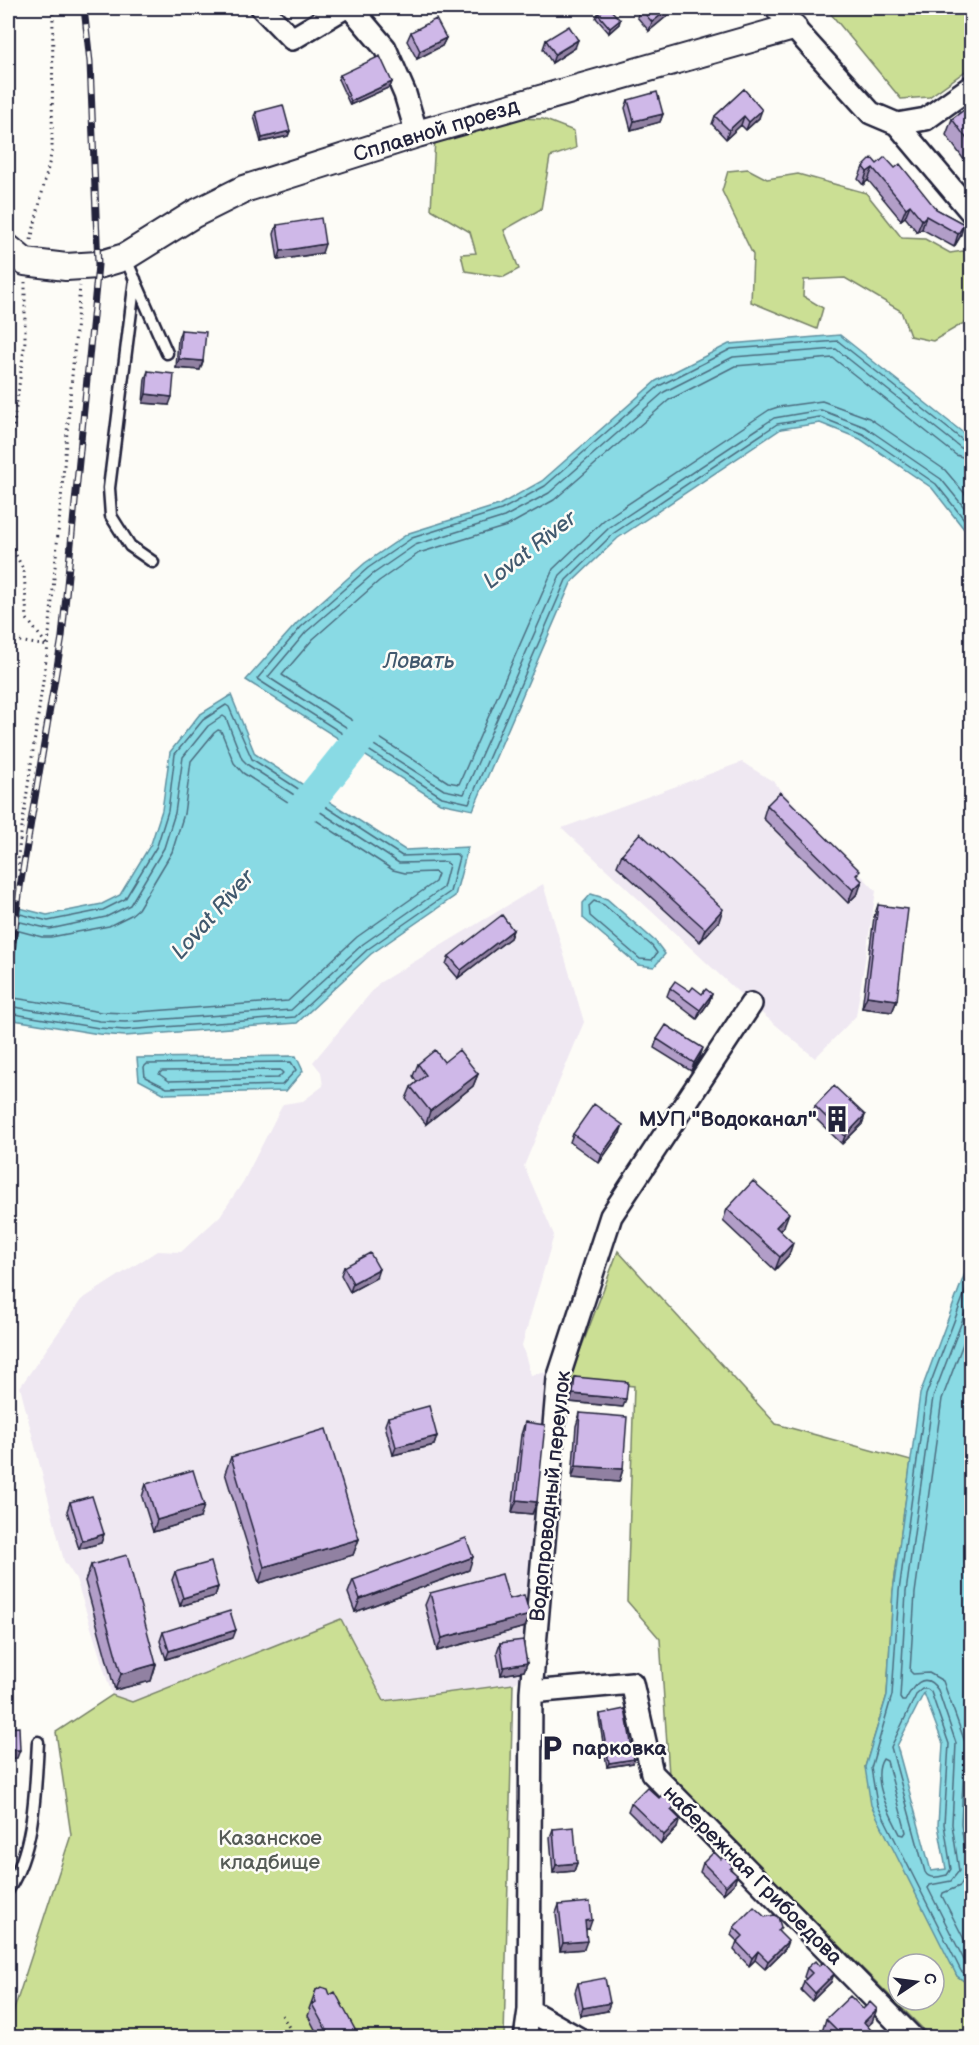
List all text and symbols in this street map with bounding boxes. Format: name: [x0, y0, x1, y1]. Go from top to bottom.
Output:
street label: Сплавной проезд: [350, 93, 522, 168]
water label: Lovat River: [478, 504, 583, 595]
water label: Ловать: [381, 648, 455, 675]
water label: Lovat River: [166, 863, 262, 965]
building icon: МУП "Водоканал": [822, 1104, 852, 1134]
place label: МУП "Водоканал": [639, 1107, 817, 1132]
street label: Водопроводный переулок: [525, 1369, 576, 1623]
parking icon: парковка: [537, 1733, 567, 1763]
place label: парковка: [572, 1736, 667, 1761]
street label: набережная Грибоедова: [658, 1780, 848, 1971]
park label: Казанское кладбище: [218, 1826, 322, 1875]
north arrow: [886, 1952, 946, 2012]
text: С: [919, 1971, 940, 1987]

